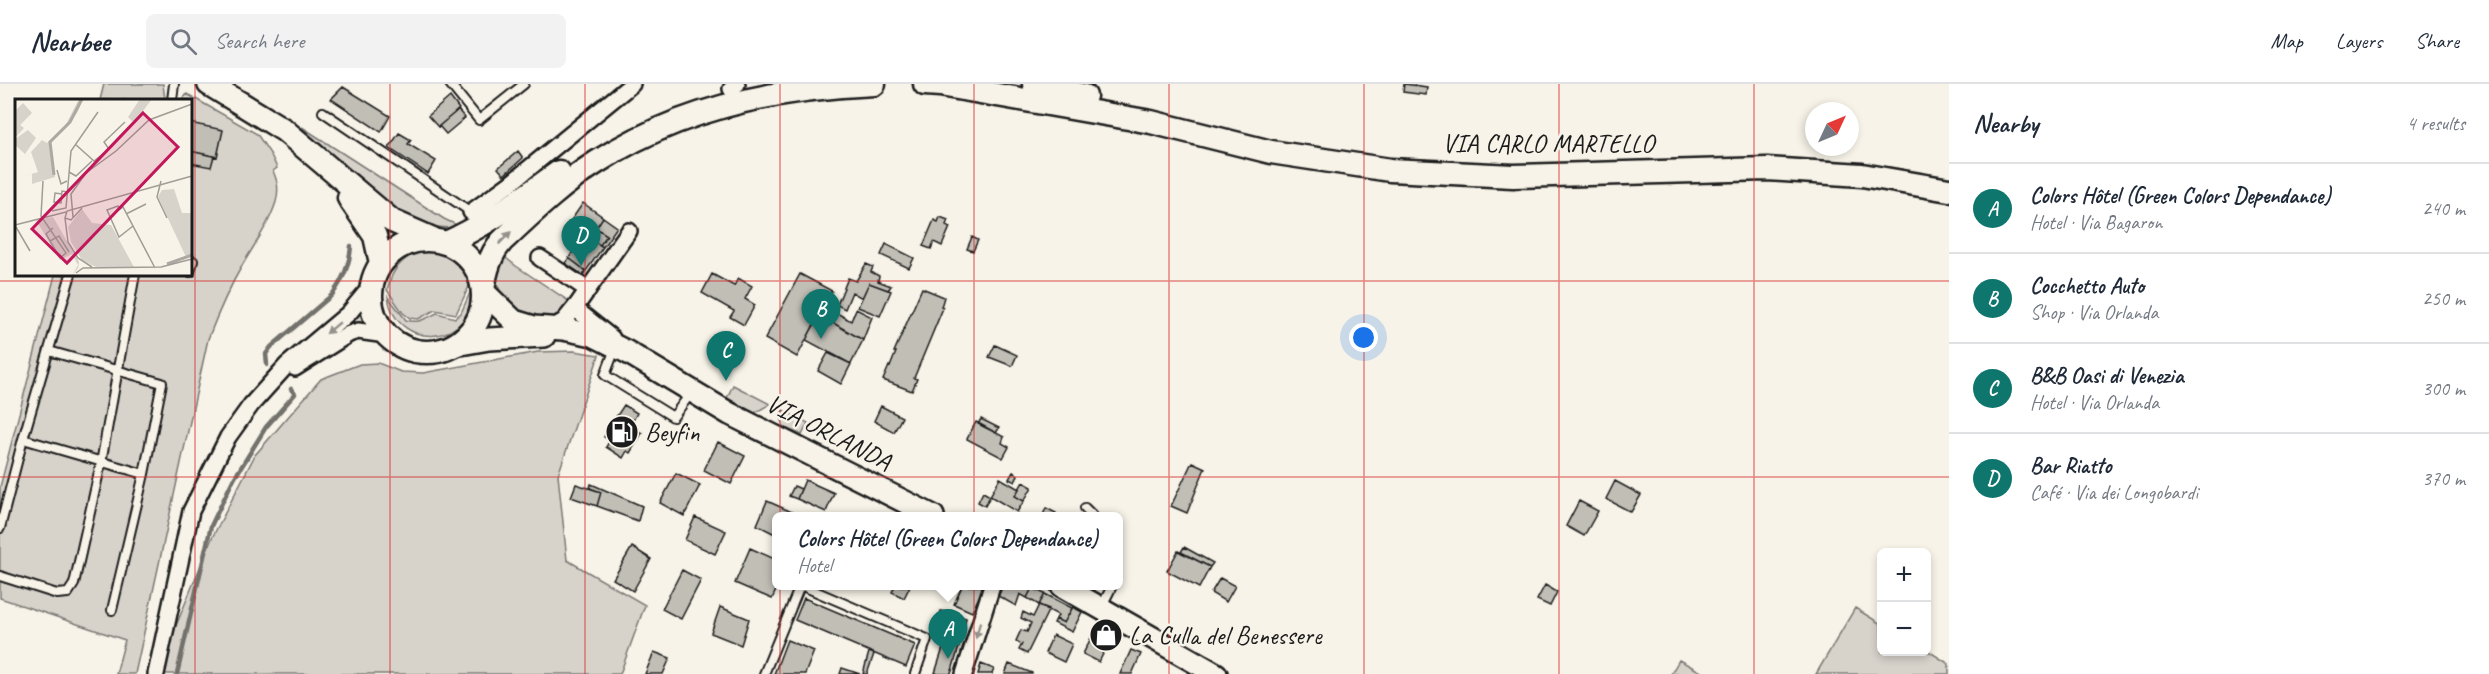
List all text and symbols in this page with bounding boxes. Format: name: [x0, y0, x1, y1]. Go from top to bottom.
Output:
search box: [146, 14, 566, 68]
text: Nearbee: [30, 24, 110, 59]
icon: search: [167, 25, 200, 58]
text: Search here: [215, 27, 304, 55]
text: Map: [2270, 28, 2303, 54]
text: Layers: [2336, 28, 2382, 54]
text: Share: [2415, 28, 2459, 54]
inset map: [15, 99, 192, 276]
north arrow: [1805, 102, 1859, 156]
text: Nearby: [1973, 107, 2038, 140]
text: 4 results: [2406, 111, 2465, 136]
street label: VIA CARLO MARTELLO: [1442, 127, 1657, 160]
text: Colors Hôtel (Green Colors Dependance): [2030, 182, 2331, 210]
text: A: [1987, 196, 1998, 221]
text: 240 m: [2422, 196, 2465, 221]
text: Hotel · Via Bagaron: [2030, 210, 2162, 235]
pin: D: [562, 216, 600, 266]
one-way arrow: [497, 232, 511, 246]
text: Cocchetto Auto: [2030, 272, 2144, 300]
text: B: [1987, 286, 1998, 311]
text: 250 m: [2422, 286, 2465, 311]
pin: B: [802, 290, 840, 339]
text: Shop · Via Orlanda: [2030, 300, 2158, 325]
one-way arrow: [325, 321, 341, 334]
your location: [1349, 323, 1378, 352]
pin: C: [706, 332, 746, 381]
text: B&B Oasi di Venezia: [2030, 362, 2183, 390]
text: C: [1988, 376, 1997, 401]
text: 300 m: [2422, 376, 2465, 401]
street label: VIA ORLANDA: [761, 386, 898, 478]
text: Hotel · Via Orlanda: [2030, 390, 2159, 415]
fuel station icon: Beyfin: [604, 414, 640, 450]
place label: Beyfin: [645, 416, 700, 449]
text: Bar Riatto: [2030, 452, 2112, 480]
text: D: [1987, 466, 1998, 491]
text: 370 m: [2422, 466, 2465, 491]
text: Café · Via dei Longobardi: [2030, 480, 2198, 505]
popup: [772, 512, 1123, 590]
text: Colors Hôtel (Green Colors Dependance): [797, 525, 1098, 553]
map controls: [1877, 548, 1931, 656]
button: +: [1877, 548, 1931, 602]
text: Hotel: [797, 553, 832, 578]
button: −: [1877, 602, 1931, 656]
pin: A: [928, 610, 968, 659]
shop icon: La Culla del Benessere: [1088, 617, 1124, 653]
place label: La Culla del Benessere: [1129, 619, 1323, 652]
one-way arrow: [973, 621, 983, 639]

